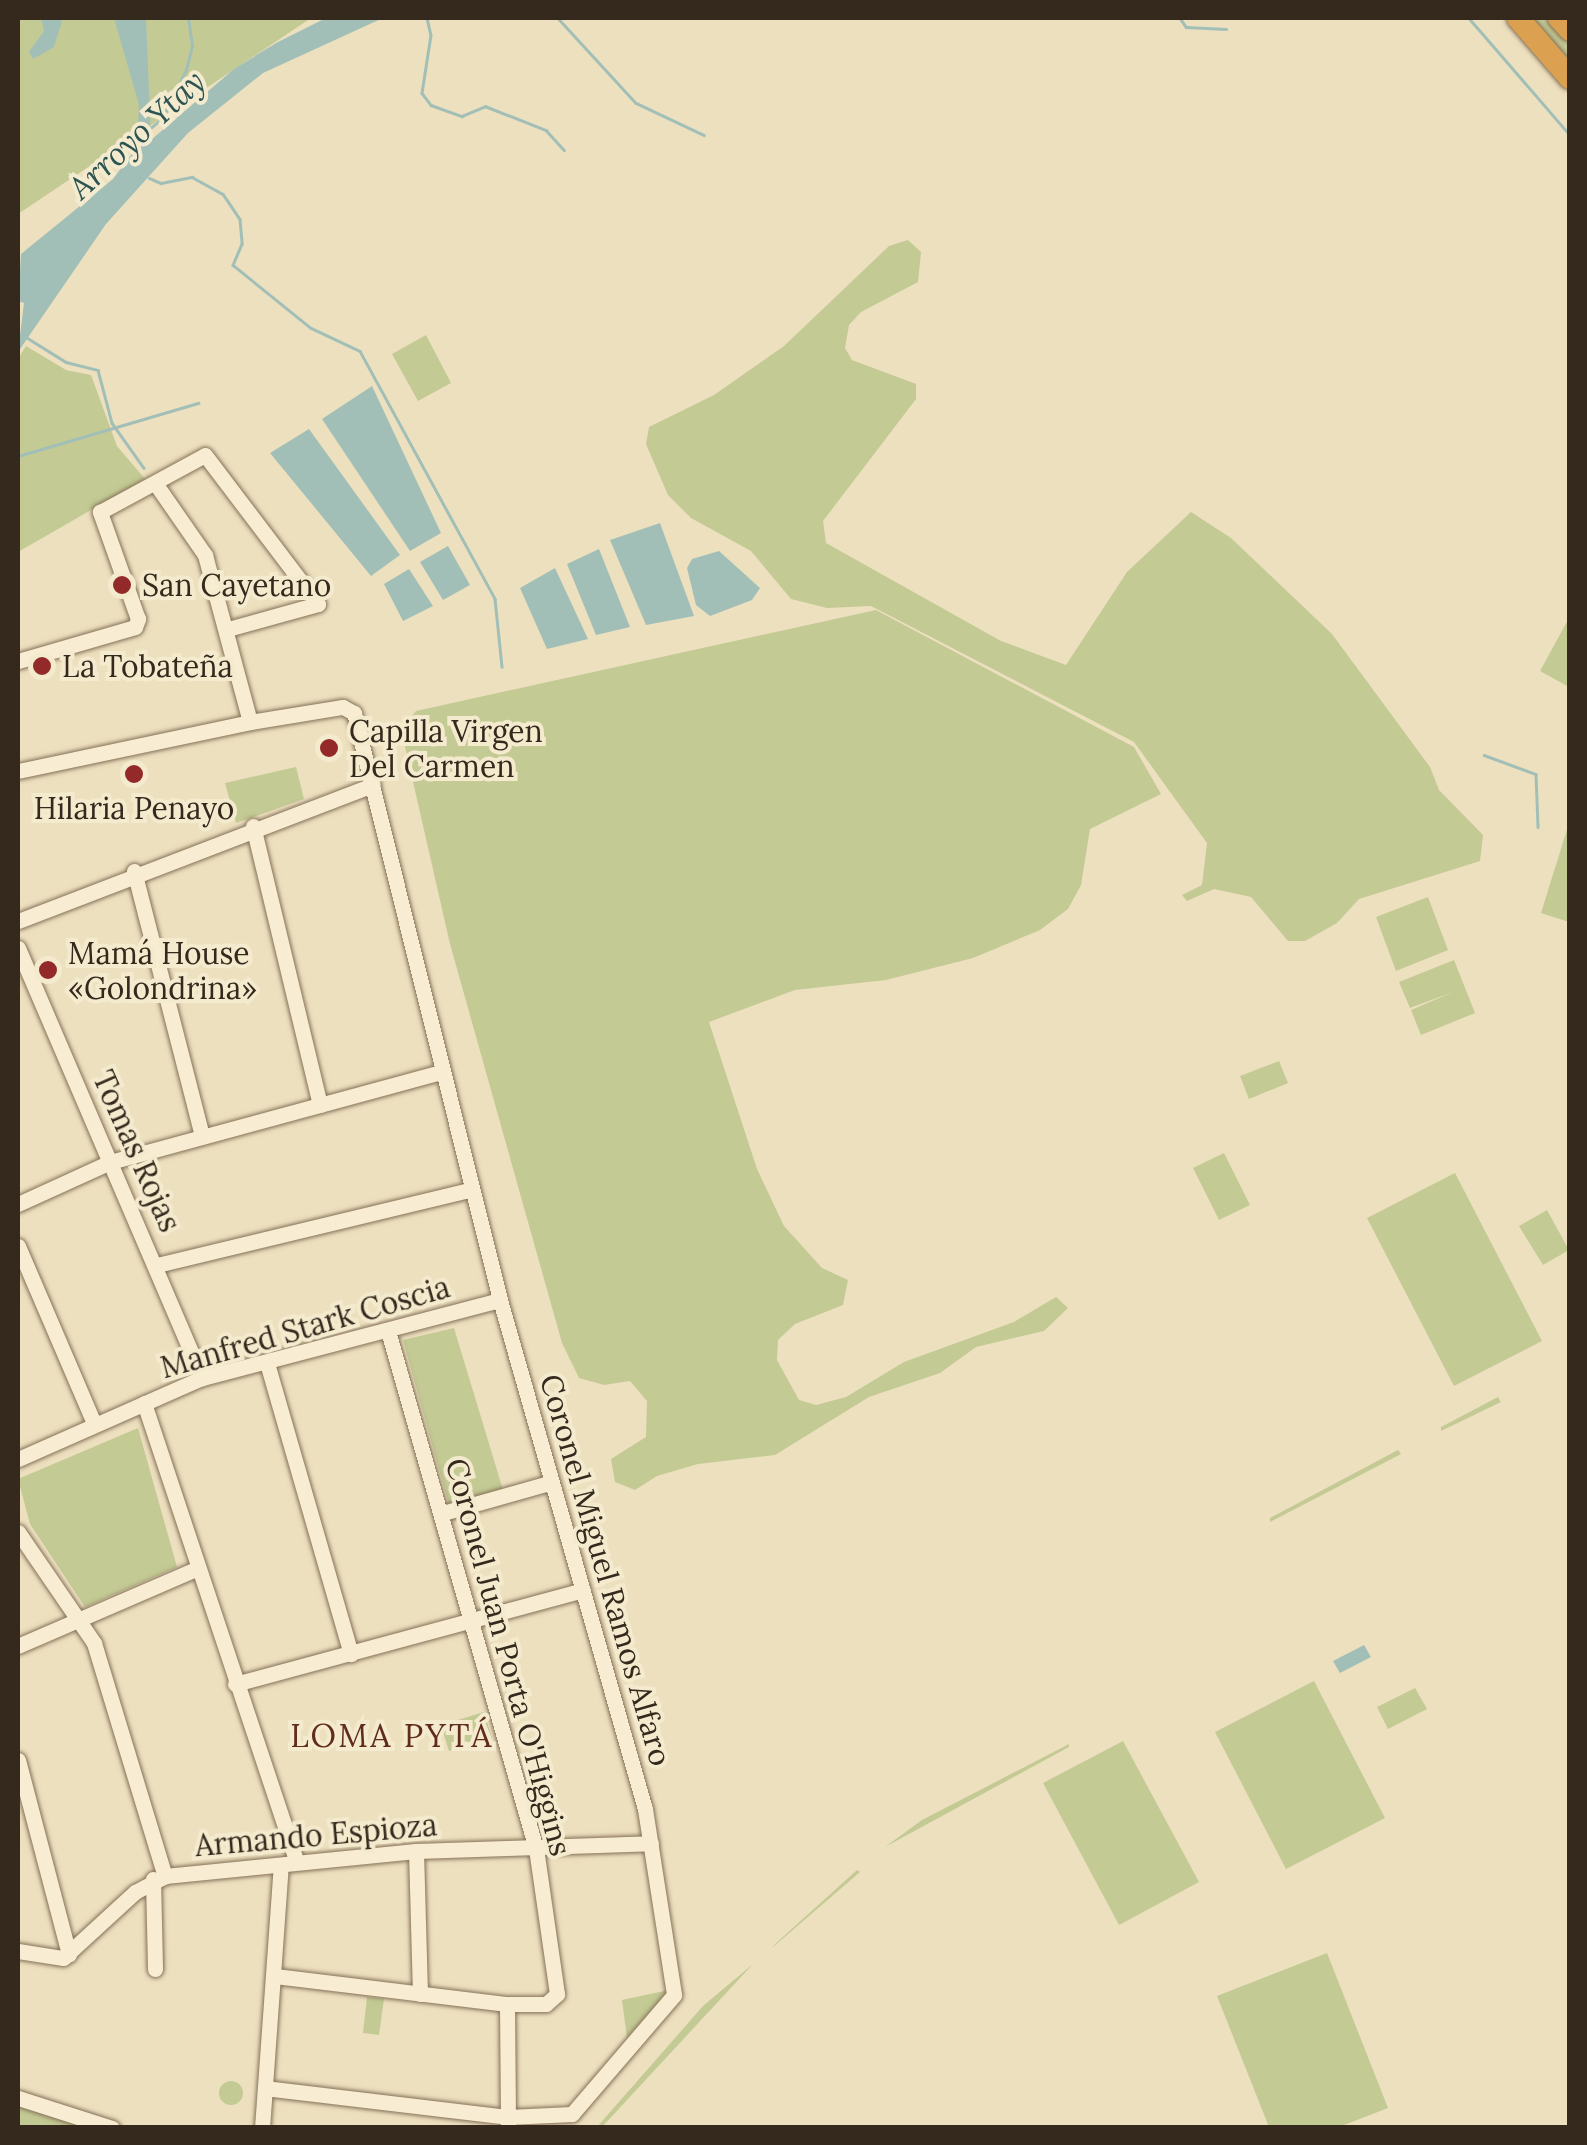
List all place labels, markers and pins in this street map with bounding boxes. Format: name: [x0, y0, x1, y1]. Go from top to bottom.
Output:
place label: San Cayetano: [142, 567, 331, 603]
marker: San Cayetano: [111, 574, 133, 596]
place label: La Tobateña: [62, 648, 233, 684]
marker: La Tobateña: [31, 655, 53, 677]
place label: Capilla Virgen Del Carmen: [349, 713, 543, 784]
marker: Capilla Virgen Del Carmen: [318, 737, 340, 759]
marker: Hilaria Penayo: [123, 763, 145, 785]
place label: Hilaria Penayo: [34, 790, 234, 826]
place label: Mamá House «Golondrina»: [68, 935, 257, 1006]
marker: Mamá House «Golondrina»: [37, 959, 59, 981]

